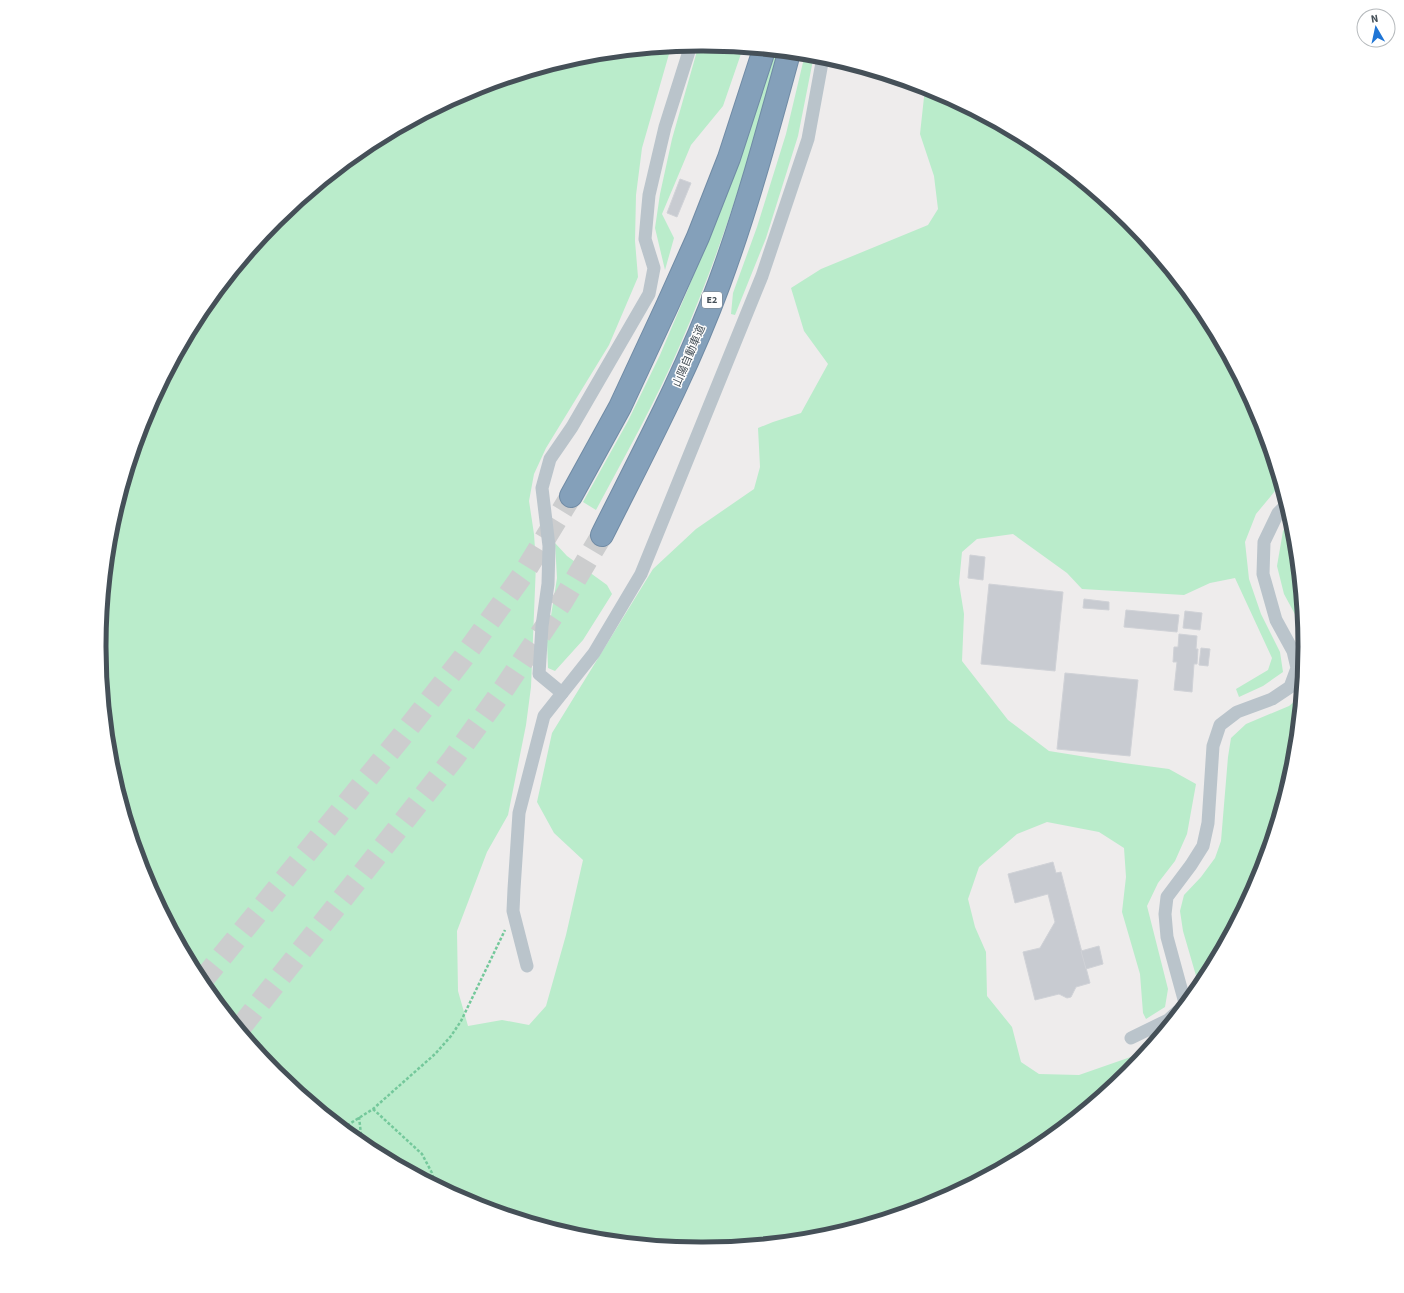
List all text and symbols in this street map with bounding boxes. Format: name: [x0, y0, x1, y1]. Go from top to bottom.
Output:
north arrow: [1356, 8, 1396, 48]
text: N: [1370, 11, 1379, 27]
road number: E2: [702, 292, 722, 308]
street label: 山陽自動車道: [669, 323, 709, 389]

